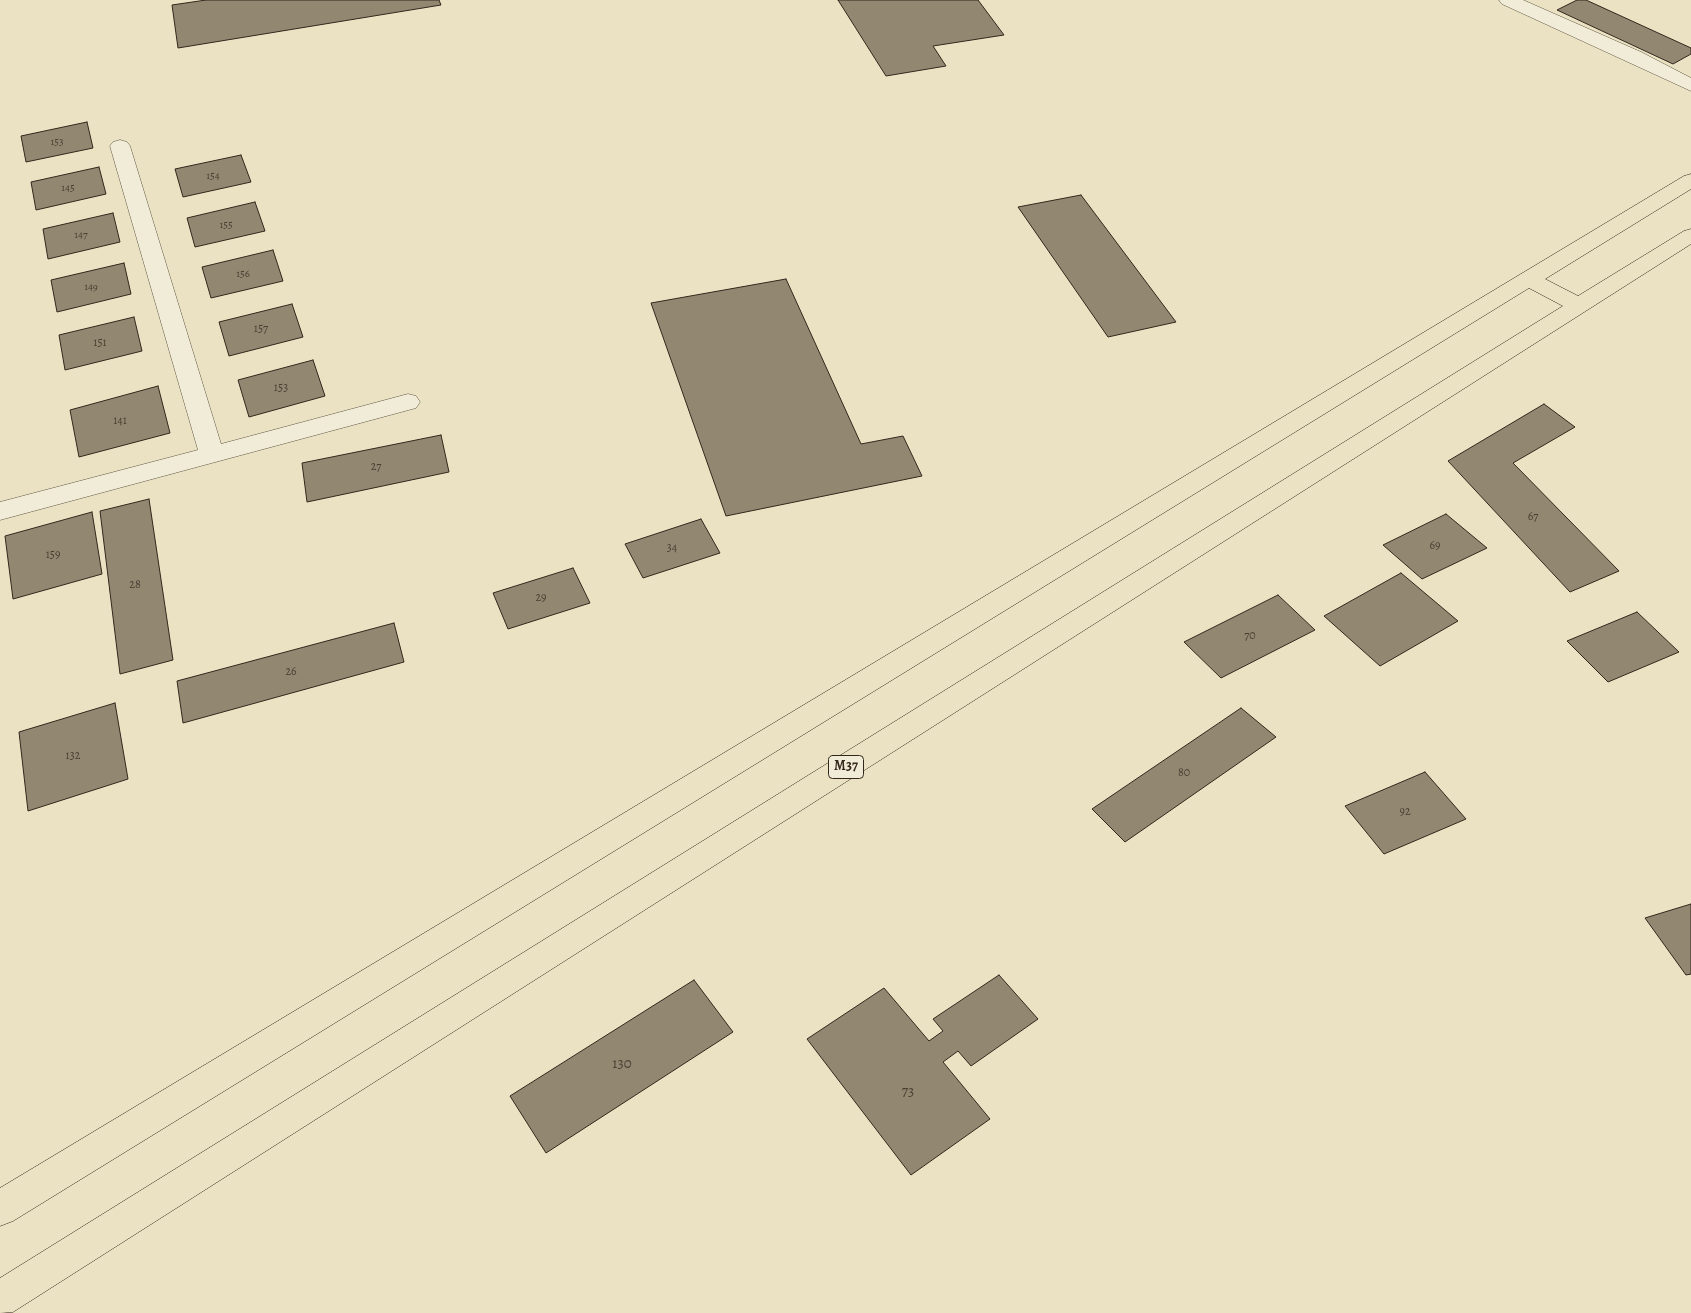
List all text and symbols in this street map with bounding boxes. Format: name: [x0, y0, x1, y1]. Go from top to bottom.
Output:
house number: 153: [50, 135, 64, 149]
house number: 154: [206, 169, 220, 183]
house number: 145: [61, 181, 75, 195]
house number: 155: [219, 218, 233, 232]
house number: 147: [74, 228, 88, 242]
house number: 156: [236, 267, 250, 281]
house number: 149: [84, 280, 98, 294]
house number: 157: [254, 322, 268, 336]
house number: 151: [93, 336, 107, 350]
house number: 153: [274, 381, 288, 395]
house number: 141: [113, 414, 127, 428]
house number: 27: [371, 460, 381, 474]
house number: 67: [1528, 510, 1538, 524]
house number: 69: [1429, 539, 1441, 553]
house number: 34: [667, 541, 677, 555]
house number: 159: [46, 548, 60, 562]
house number: 28: [129, 578, 141, 592]
house number: 29: [535, 591, 547, 605]
house number: 70: [1244, 629, 1256, 643]
house number: 26: [285, 665, 297, 679]
house number: 132: [66, 749, 80, 763]
road number: M37: [828, 756, 864, 779]
house number: 80: [1178, 766, 1190, 780]
house number: 92: [1399, 805, 1411, 819]
house number: 130: [612, 1055, 632, 1073]
house number: 73: [902, 1083, 914, 1101]

